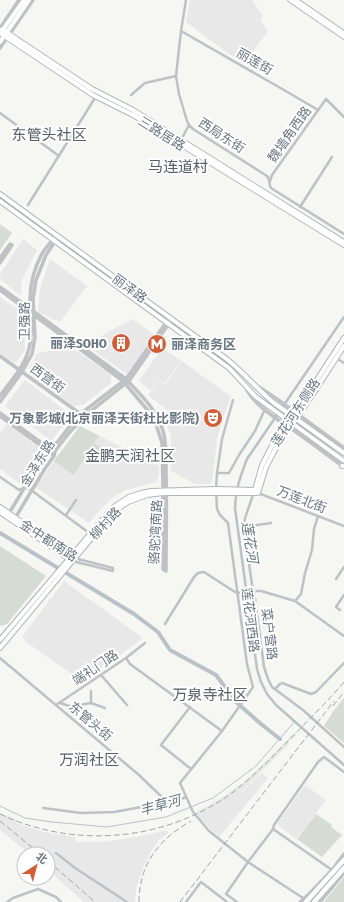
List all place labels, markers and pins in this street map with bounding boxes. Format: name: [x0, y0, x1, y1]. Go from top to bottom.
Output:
building icon: 丽泽SOHO: [110, 332, 132, 354]
metro station icon: 丽泽商务区: [146, 333, 168, 355]
place label: 丽泽SOHO: [50, 336, 107, 351]
place label: 丽泽商务区: [171, 337, 236, 352]
theatre icon: 万象影城(北京丽泽天街杜比影院): [202, 407, 224, 429]
place label: 万象影城(北京丽泽天街杜比影院): [9, 411, 199, 426]

